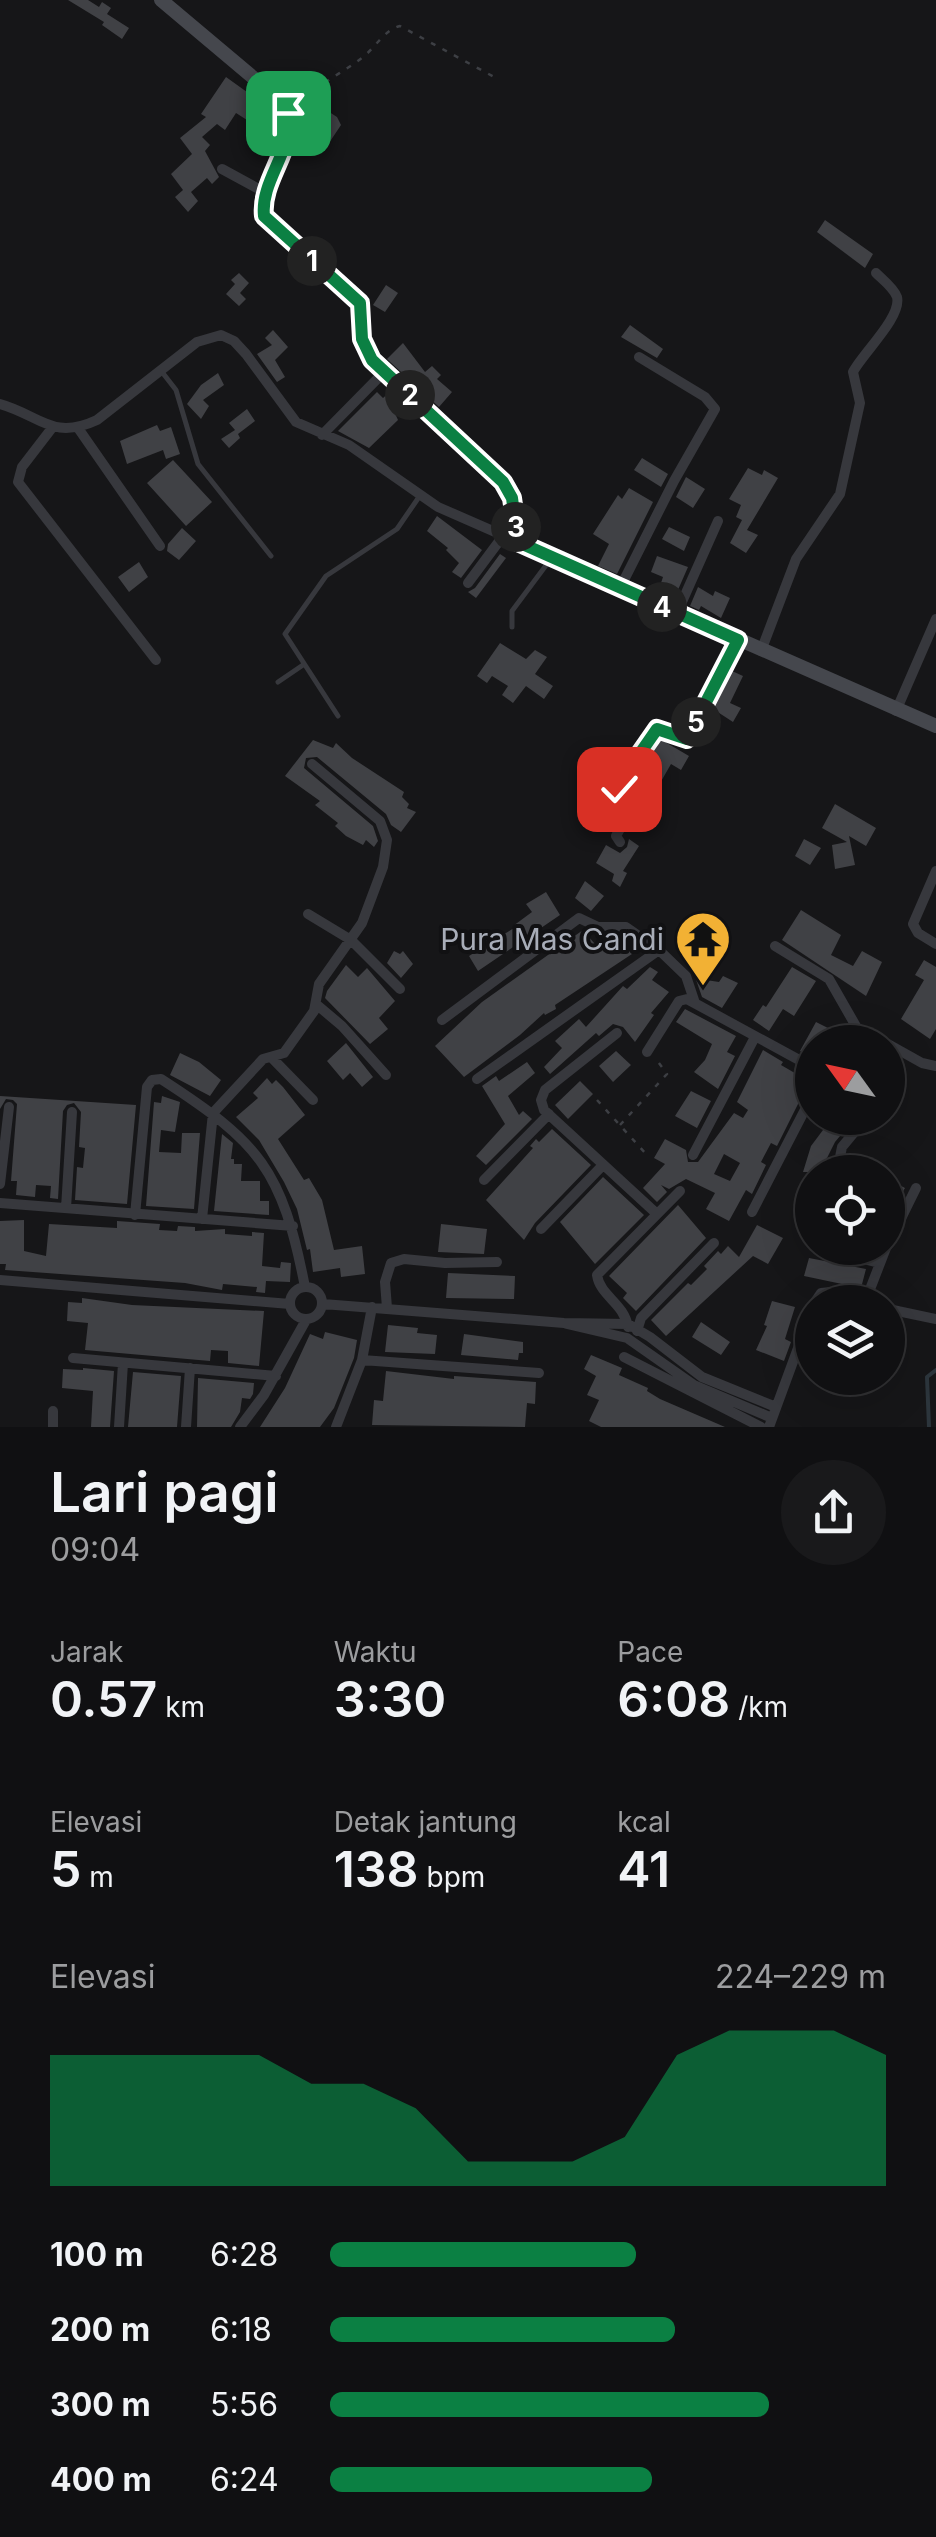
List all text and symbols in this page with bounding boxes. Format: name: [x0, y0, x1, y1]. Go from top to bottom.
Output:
pin: [246, 71, 331, 156]
icon: arrive: [261, 86, 316, 141]
pin: 1: [287, 236, 337, 286]
text: 1: [306, 244, 318, 278]
pin: 2: [385, 370, 435, 420]
text: 2: [401, 378, 419, 412]
pin: 3: [491, 502, 541, 552]
text: 3: [507, 510, 525, 544]
pin: 4: [637, 582, 687, 632]
text: 4: [653, 590, 671, 624]
pin: 5: [671, 697, 721, 747]
text: 5: [687, 705, 705, 739]
pin: [577, 747, 662, 832]
icon: check: [592, 762, 647, 817]
temple icon: Pura Mas Candi: [673, 909, 733, 988]
place label: Pura Mas Candi: [440, 921, 664, 957]
north arrow: [795, 1025, 905, 1135]
map controls: [795, 1025, 905, 1395]
button: locate: [795, 1155, 905, 1265]
button: layers: [795, 1285, 905, 1395]
text: Lari pagi: [50, 1459, 279, 1525]
button: share: [781, 1460, 886, 1565]
text: 09:04: [50, 1530, 140, 1569]
text: Jarak: [50, 1635, 123, 1669]
text: Waktu: [334, 1635, 417, 1669]
text: Pace: [617, 1635, 683, 1669]
text: 0.57: [50, 1669, 157, 1729]
text: 3:30: [334, 1669, 446, 1729]
text: 6:08: [617, 1669, 730, 1729]
text: km: [157, 1690, 205, 1724]
text: /km: [730, 1690, 788, 1724]
text: Elevasi: [50, 1805, 142, 1839]
text: Detak jantung: [334, 1805, 517, 1839]
text: kcal: [617, 1805, 671, 1839]
text: 5: [50, 1839, 81, 1899]
text: 138: [334, 1839, 419, 1899]
text: 41: [617, 1839, 670, 1899]
text: m: [81, 1860, 114, 1894]
text: bpm: [419, 1860, 485, 1894]
text: Elevasi: [50, 1957, 155, 1996]
text: 224–229 m: [715, 1957, 886, 1996]
text: 100 m: [50, 2235, 144, 2274]
text: 6:28: [210, 2235, 278, 2274]
text: 200 m: [50, 2310, 150, 2349]
text: 6:18: [210, 2310, 272, 2349]
text: 300 m: [50, 2385, 151, 2424]
text: 5:56: [210, 2385, 278, 2424]
text: 400 m: [50, 2460, 152, 2499]
text: 6:24: [210, 2460, 279, 2499]

